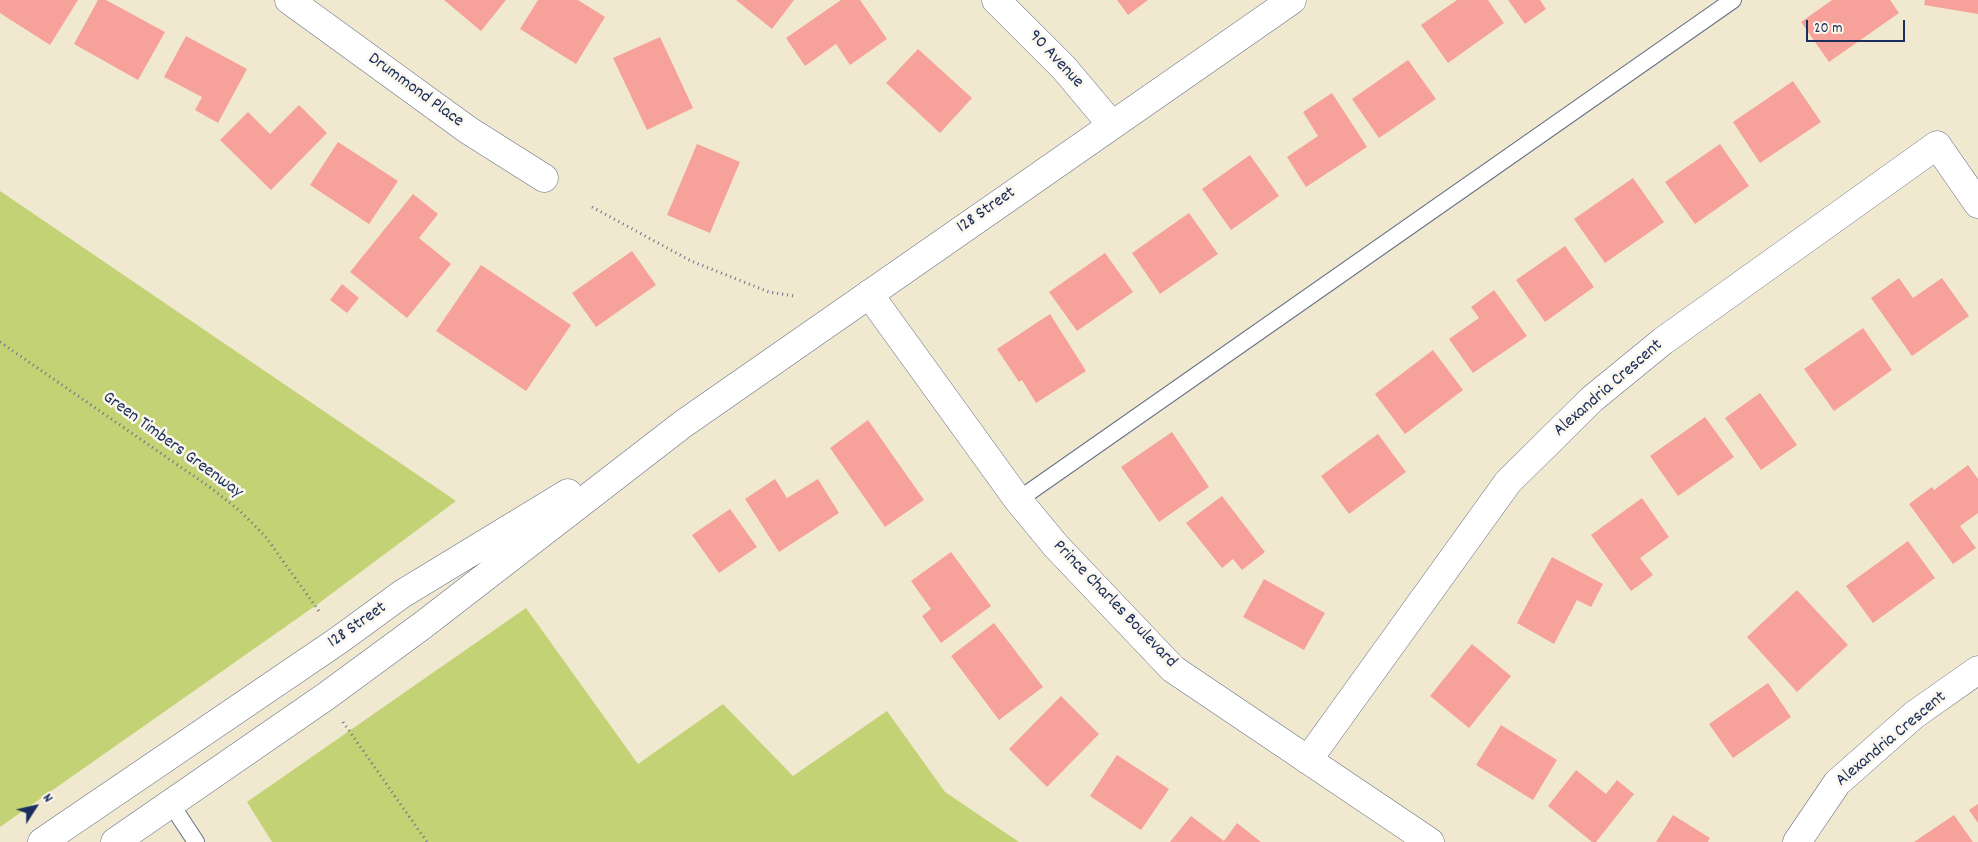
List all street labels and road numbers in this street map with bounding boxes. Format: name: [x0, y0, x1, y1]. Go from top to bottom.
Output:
street label: 90 Avenue: [1023, 27, 1087, 93]
street label: Drummond Place: [363, 49, 467, 133]
street label: 128 Street: [953, 183, 1021, 239]
street label: Alexandria Crescent: [1550, 336, 1668, 442]
street label: Green Timbers Greenway: [98, 388, 246, 504]
street label: Prince Charles Boulevard: [1047, 537, 1181, 673]
street label: 128 Street: [324, 598, 392, 654]
street label: Alexandria Crescent: [1832, 687, 1952, 793]

